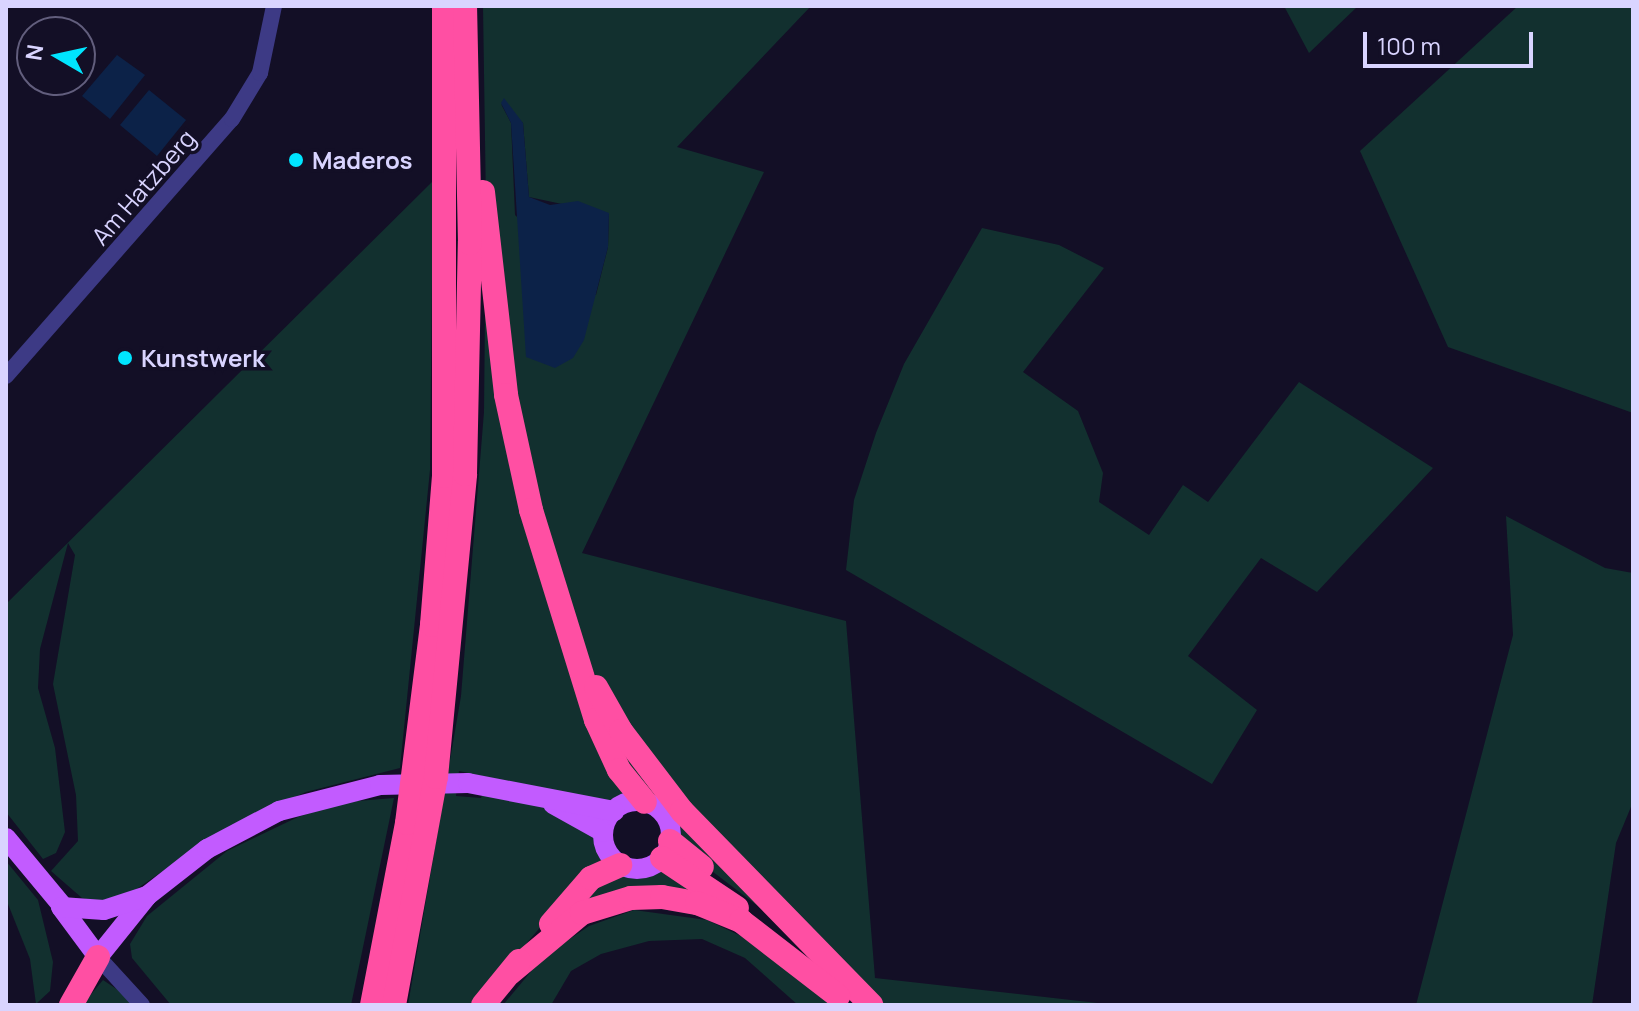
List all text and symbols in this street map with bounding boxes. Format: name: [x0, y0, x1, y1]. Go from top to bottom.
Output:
north arrow: [16, 16, 96, 96]
scale bar: [1367, 16, 1537, 66]
text: 100 m: [1377, 29, 1441, 62]
text: N: [18, 42, 50, 63]
street label: Am Hatzberg: [85, 124, 201, 250]
place label: Maderos: [312, 146, 412, 174]
marker: Maderos: [287, 151, 305, 169]
place label: Kunstwerk: [141, 344, 265, 372]
marker: Kunstwerk: [116, 349, 134, 367]

